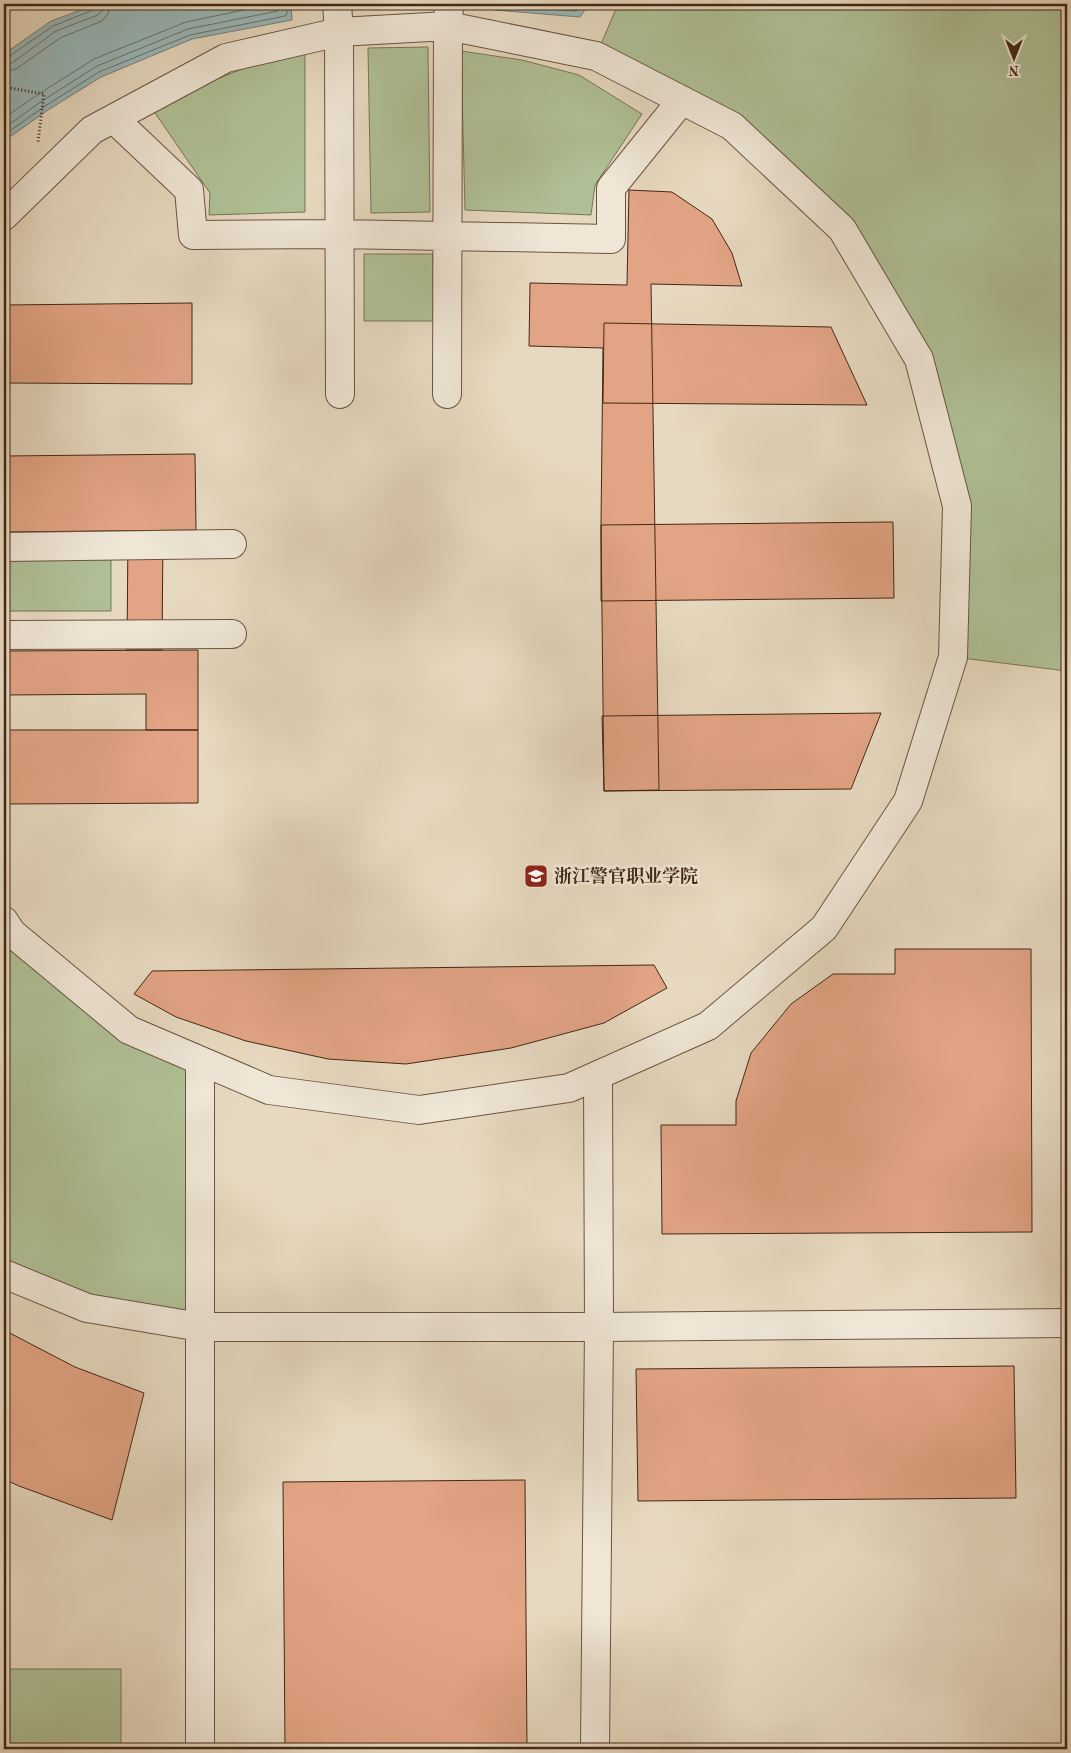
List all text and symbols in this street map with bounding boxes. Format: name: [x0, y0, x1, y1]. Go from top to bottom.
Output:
north arrow: [988, 32, 1038, 82]
text: N: [1008, 63, 1019, 77]
school or university icon: 浙江警官职业学院: [523, 863, 549, 889]
place label: 浙江警官职业学院: [554, 866, 698, 886]

